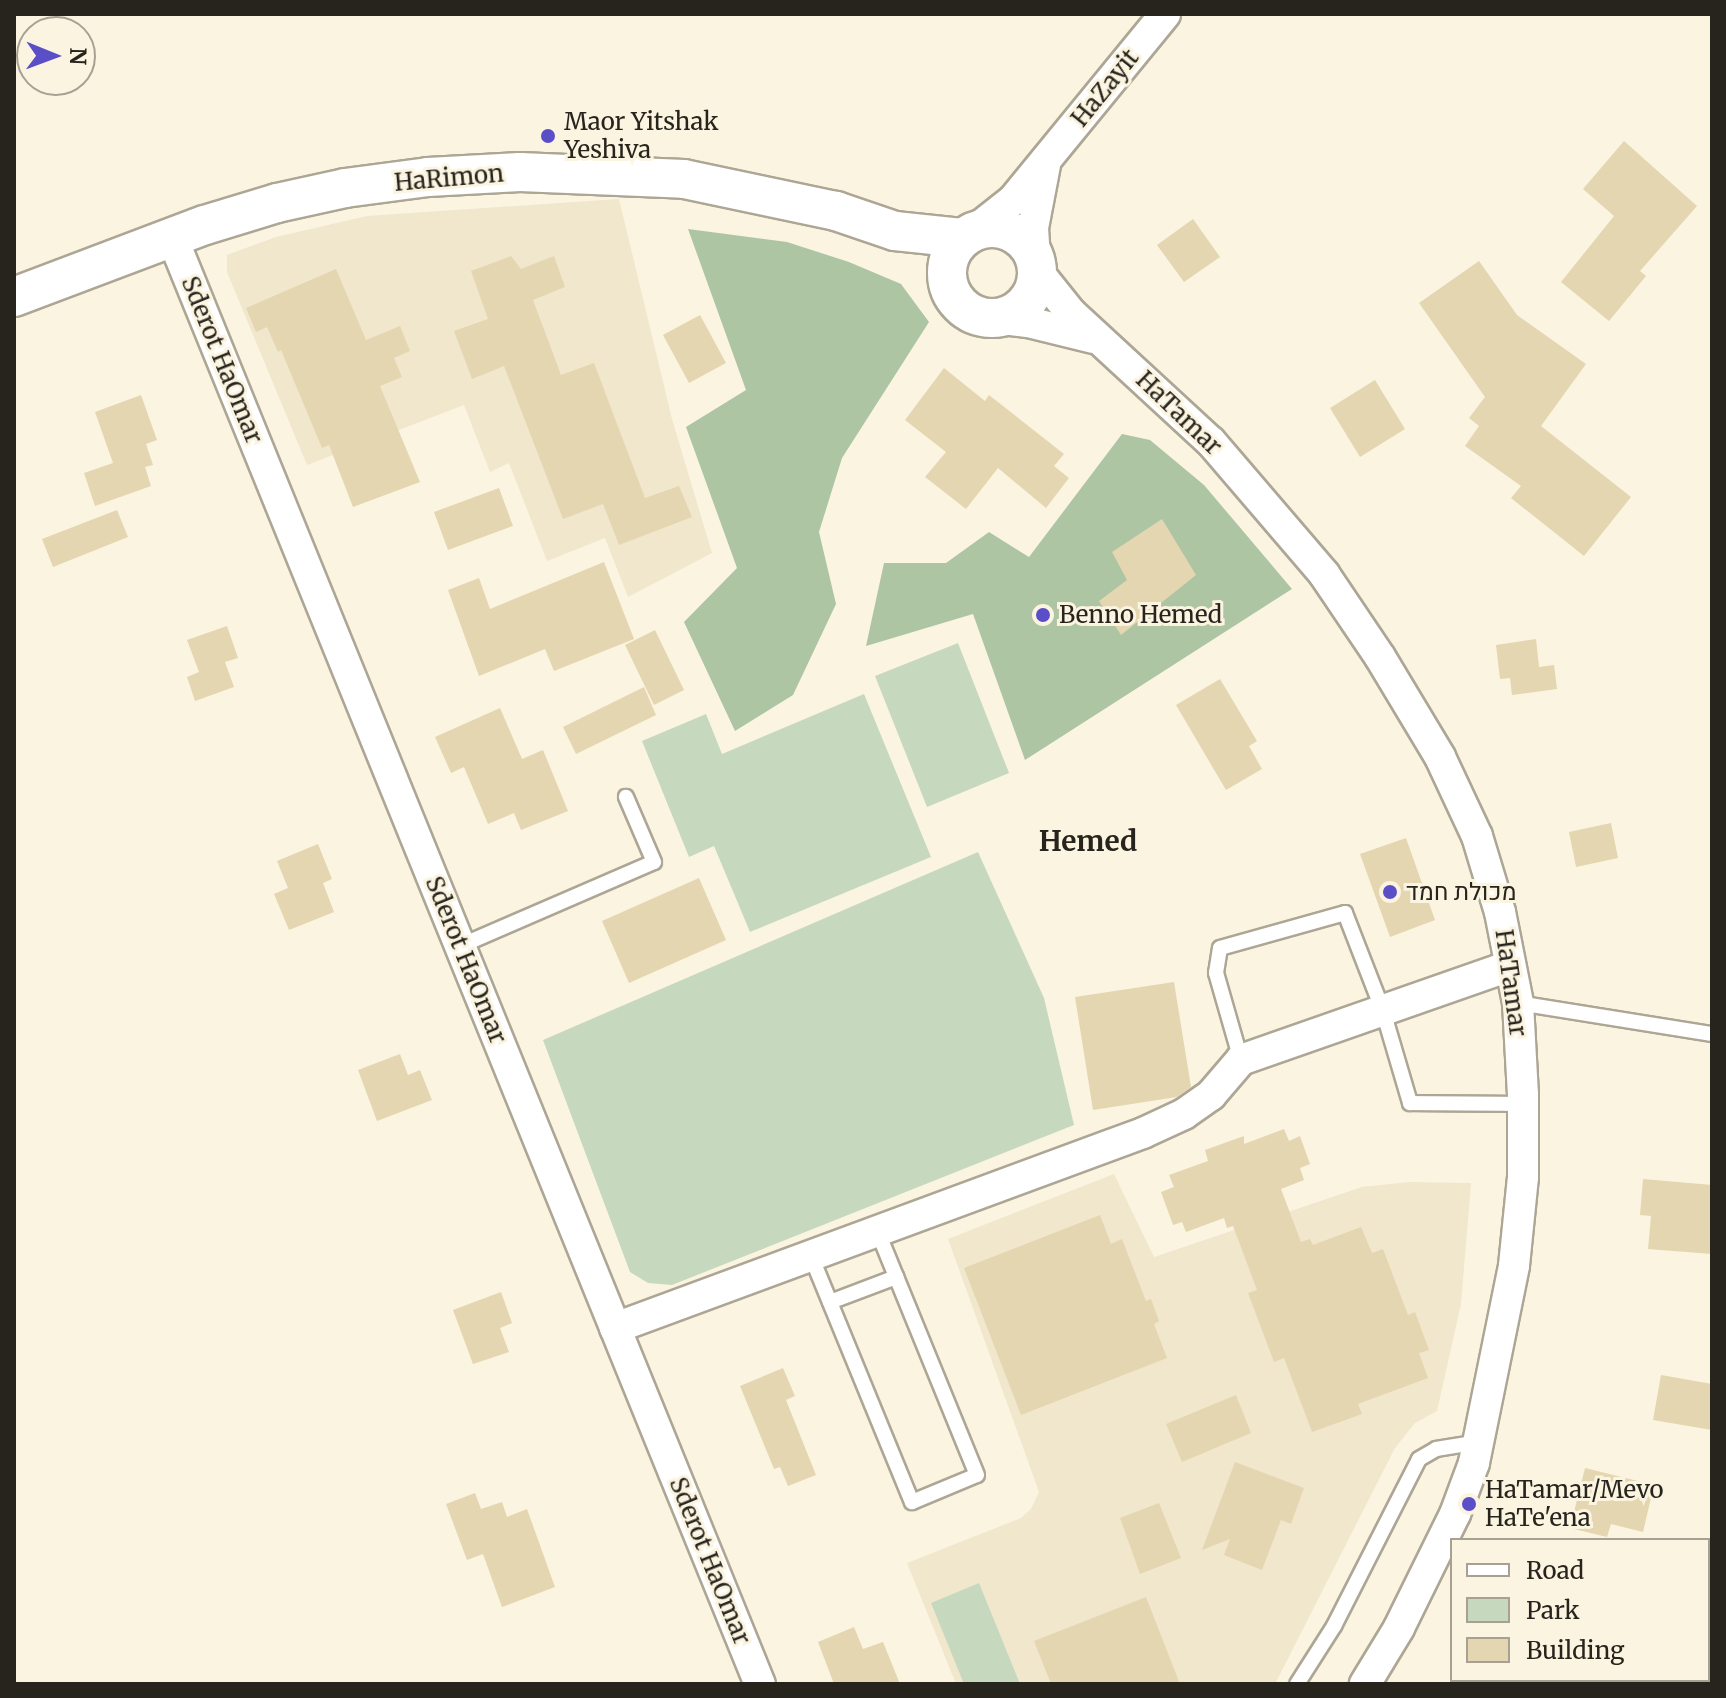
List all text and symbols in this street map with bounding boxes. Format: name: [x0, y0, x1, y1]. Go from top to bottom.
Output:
north arrow: [16, 16, 96, 96]
street label: HaZayit: [1065, 44, 1145, 132]
text: N: [64, 47, 92, 65]
place label: Maor Yitshak Yeshiva: [564, 108, 718, 164]
marker: Maor Yitshak Yeshiva: [539, 127, 557, 145]
street label: HaRimon: [393, 159, 505, 197]
street label: Sderot HaOmar: [175, 272, 269, 448]
street label: HaTamar: [1130, 365, 1228, 461]
place label: Benno Hemed: [1059, 601, 1222, 629]
marker: Benno Hemed: [1034, 606, 1052, 624]
district label: Hemed: [1039, 824, 1137, 858]
street label: Sderot HaOmar: [419, 872, 513, 1048]
place label: מכולת חמד: [1406, 878, 1517, 906]
marker: מכולת חמד: [1381, 883, 1399, 901]
street label: HaTamar: [1489, 928, 1533, 1038]
street label: Sderot HaOmar: [663, 1473, 757, 1649]
place label: HaTamar/Mevo HaTe'ena: [1485, 1476, 1664, 1532]
marker: HaTamar/Mevo HaTe'ena: [1460, 1495, 1478, 1513]
legend: [1450, 1538, 1710, 1682]
text: Road: [1526, 1555, 1584, 1586]
text: Park: [1526, 1595, 1579, 1626]
text: Building: [1526, 1635, 1625, 1666]

